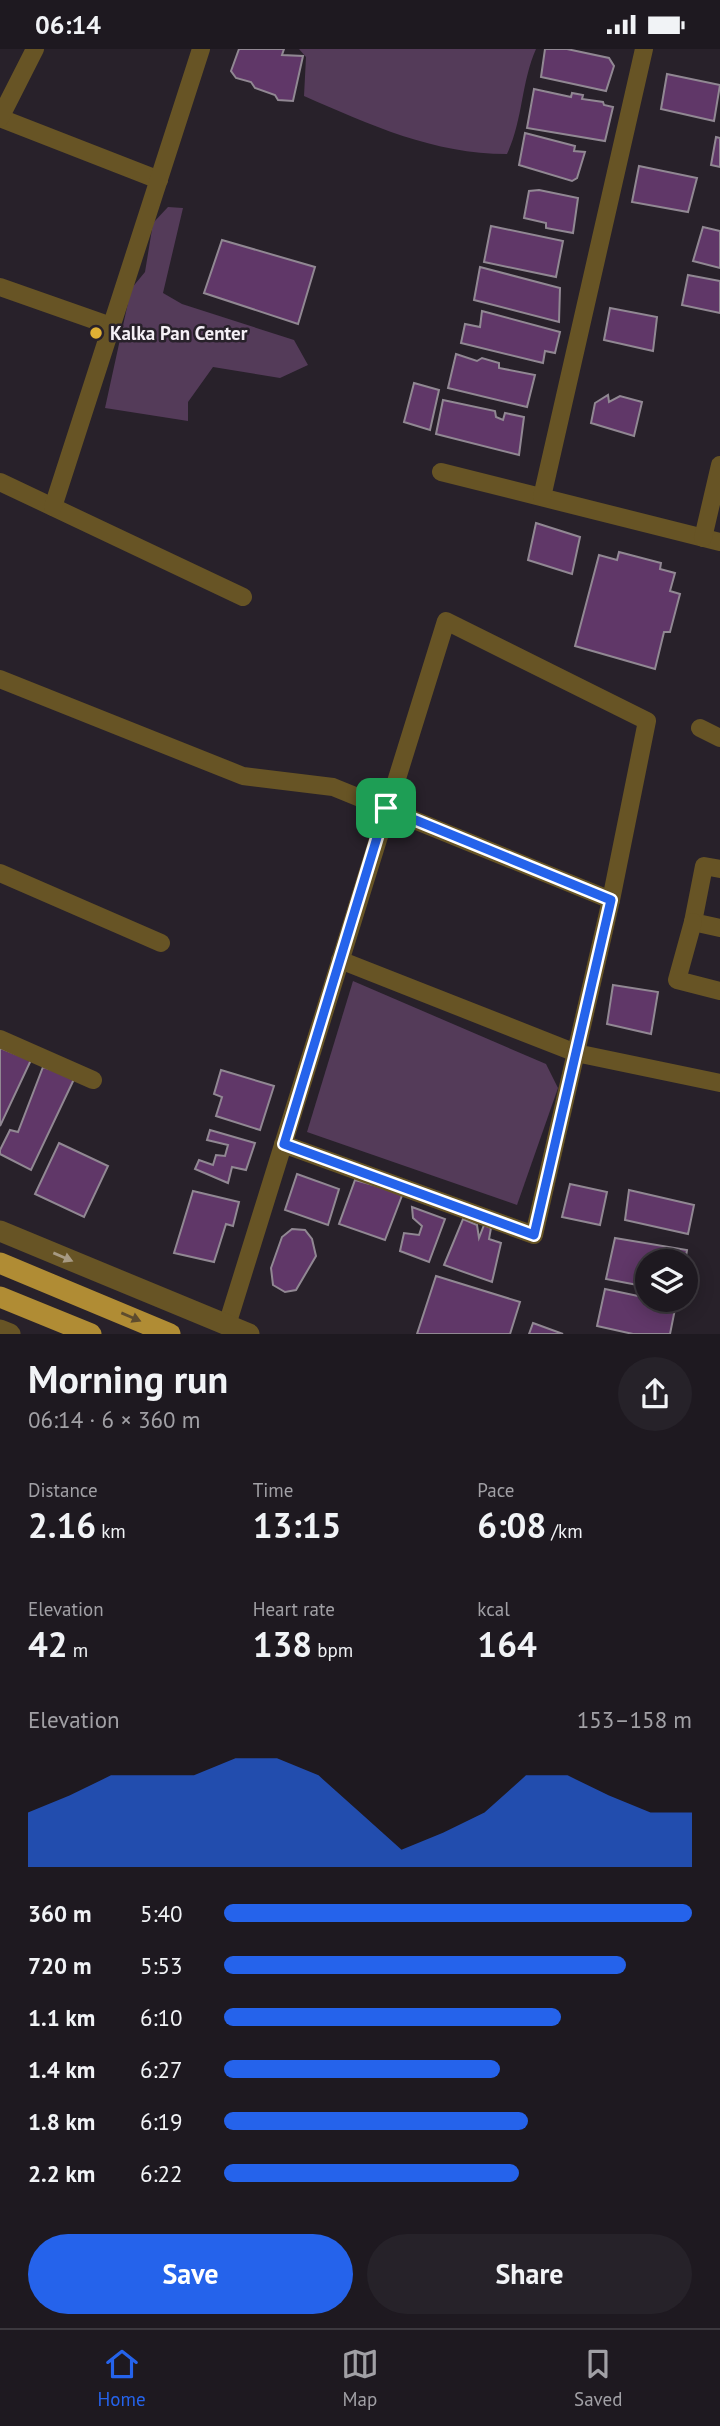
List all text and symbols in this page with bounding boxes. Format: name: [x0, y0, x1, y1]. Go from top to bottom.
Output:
text: 06:14: [35, 8, 101, 41]
place label: Kalka Pan Center: [110, 321, 248, 345]
marker: Kalka Pan Center: [88, 325, 104, 341]
pin: [356, 778, 416, 838]
icon: arrive: [367, 789, 405, 827]
map controls: [635, 1249, 698, 1312]
button: layers: [635, 1249, 698, 1312]
one-way arrow: [53, 1251, 73, 1263]
one-way arrow: [120, 1312, 141, 1323]
text: Morning run: [28, 1354, 228, 1403]
button: share: [618, 1357, 692, 1431]
text: 06:14 · 6 × 360 m: [28, 1405, 200, 1434]
text: Distance: [28, 1478, 98, 1502]
text: Time: [253, 1478, 293, 1502]
text: Pace: [477, 1478, 515, 1502]
text: 2.16: [28, 1502, 96, 1548]
text: 13:15: [253, 1502, 341, 1548]
text: 6:08: [477, 1502, 546, 1548]
text: km: [96, 1519, 126, 1543]
text: /km: [546, 1519, 583, 1543]
text: Elevation: [28, 1597, 104, 1621]
text: Heart rate: [253, 1597, 335, 1621]
text: kcal: [477, 1597, 510, 1621]
text: 42: [28, 1621, 68, 1667]
text: 138: [253, 1621, 312, 1667]
text: 164: [477, 1621, 537, 1667]
text: m: [68, 1638, 88, 1662]
text: bpm: [312, 1638, 353, 1662]
text: Elevation: [28, 1705, 120, 1734]
text: 153–158 m: [577, 1705, 692, 1734]
text: 360 m: [28, 1899, 91, 1928]
text: 5:40: [140, 1899, 183, 1928]
text: 720 m: [28, 1951, 91, 1980]
text: 5:53: [140, 1951, 183, 1980]
text: 1.1 km: [28, 2003, 95, 2032]
text: 6:10: [140, 2003, 183, 2032]
text: 1.4 km: [28, 2055, 95, 2084]
text: 6:27: [140, 2055, 183, 2084]
text: 1.8 km: [28, 2107, 95, 2136]
text: 6:19: [140, 2107, 183, 2136]
text: 2.2 km: [28, 2159, 95, 2188]
text: 6:22: [140, 2159, 183, 2188]
button: Save: [28, 2234, 353, 2314]
button: Share: [367, 2234, 692, 2314]
tab: Home: [98, 2345, 146, 2411]
tab: Map: [341, 2345, 379, 2411]
tab: Saved: [574, 2345, 622, 2411]

